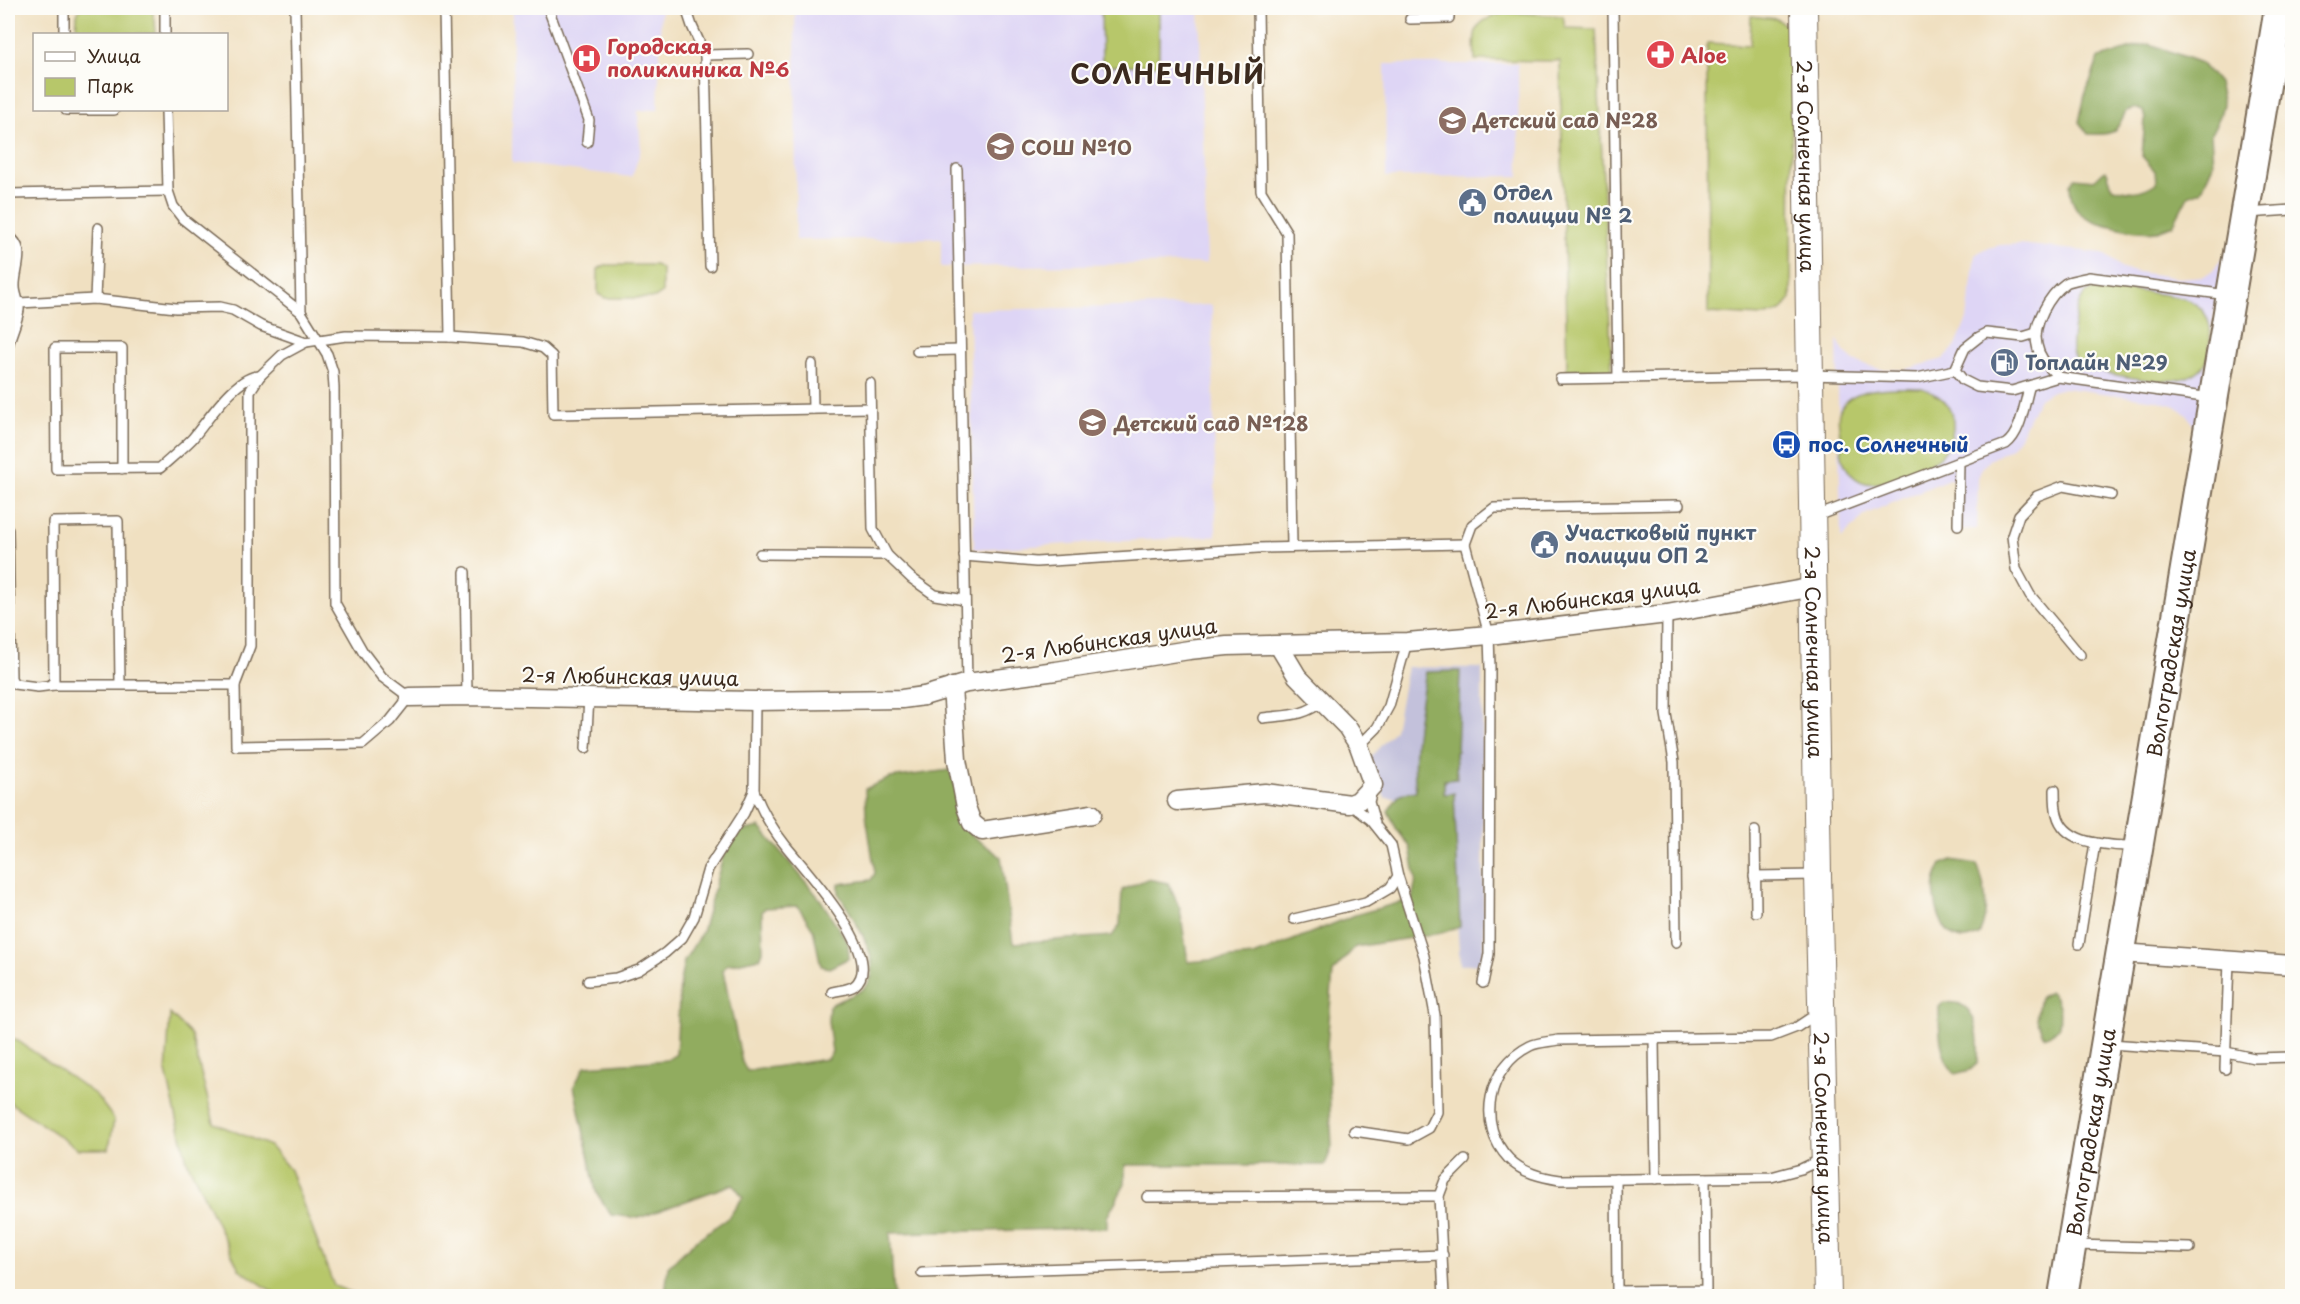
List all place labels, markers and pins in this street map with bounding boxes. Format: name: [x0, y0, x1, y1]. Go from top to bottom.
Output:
place label: Городская поликлиника №6: [607, 31, 789, 84]
pharmacy icon: Aloe: [1644, 39, 1676, 71]
place label: Aloe: [1681, 40, 1727, 70]
hospital icon: Городская поликлиника №6: [570, 42, 602, 74]
school or university icon: Детский сад №28: [1436, 104, 1468, 136]
place label: Детский сад №28: [1472, 105, 1658, 135]
school or university icon: СОШ №10: [984, 131, 1016, 163]
place label: СОШ №10: [1021, 132, 1132, 162]
place label: Отдел полиции № 2: [1493, 177, 1632, 230]
public building icon: Отдел полиции № 2: [1456, 187, 1488, 219]
fuel station icon: Топлайн №29: [1988, 346, 2020, 378]
place label: Топлайн №29: [2025, 347, 2168, 377]
school or university icon: Детский сад №128: [1077, 407, 1109, 439]
place label: Детский сад №128: [1113, 408, 1309, 438]
bus stop icon: пос. Солнечный: [1771, 428, 1803, 460]
place label: пос. Солнечный: [1808, 429, 1969, 459]
place label: Участковый пункт полиции ОП 2: [1565, 517, 1757, 570]
public building icon: Участковый пункт полиции ОП 2: [1528, 528, 1560, 560]

